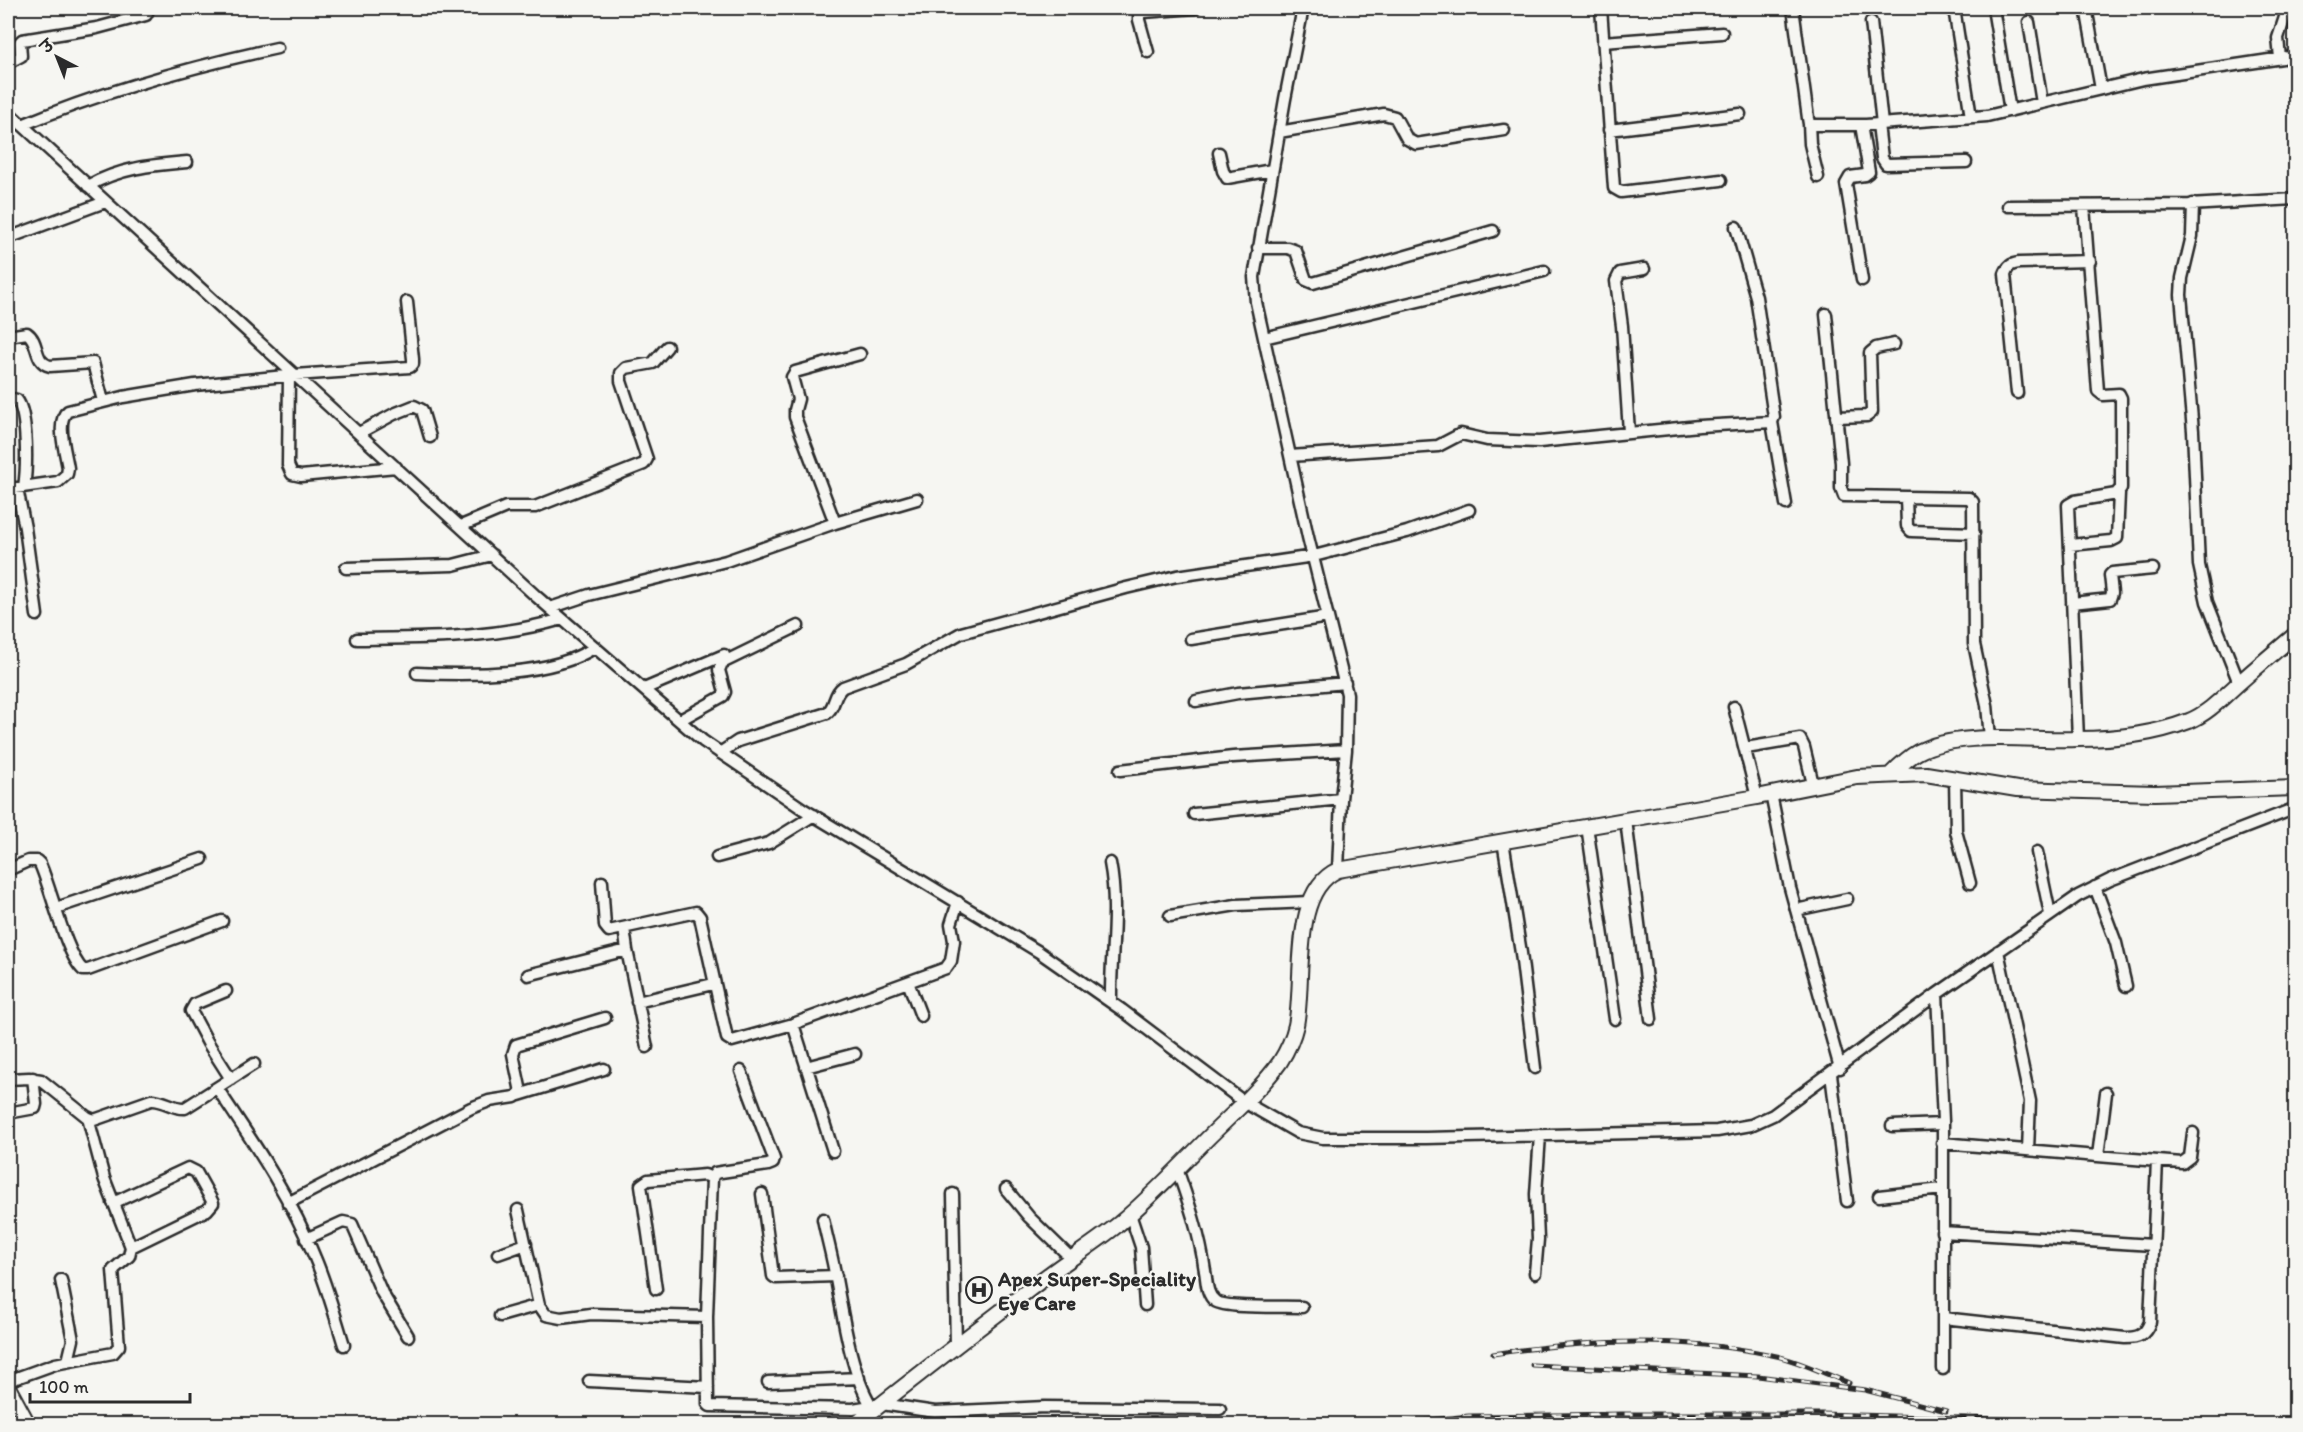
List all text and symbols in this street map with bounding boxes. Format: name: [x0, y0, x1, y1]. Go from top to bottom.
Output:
north arrow: [27, 27, 87, 87]
text: उ: [35, 35, 59, 58]
place label: Apex Super-Speciality Eye Care: [997, 1266, 1197, 1316]
hospital icon: Apex Super-Speciality Eye Care: [964, 1275, 994, 1305]
scale bar: [30, 1366, 190, 1404]
text: 100 m: [39, 1376, 89, 1398]

